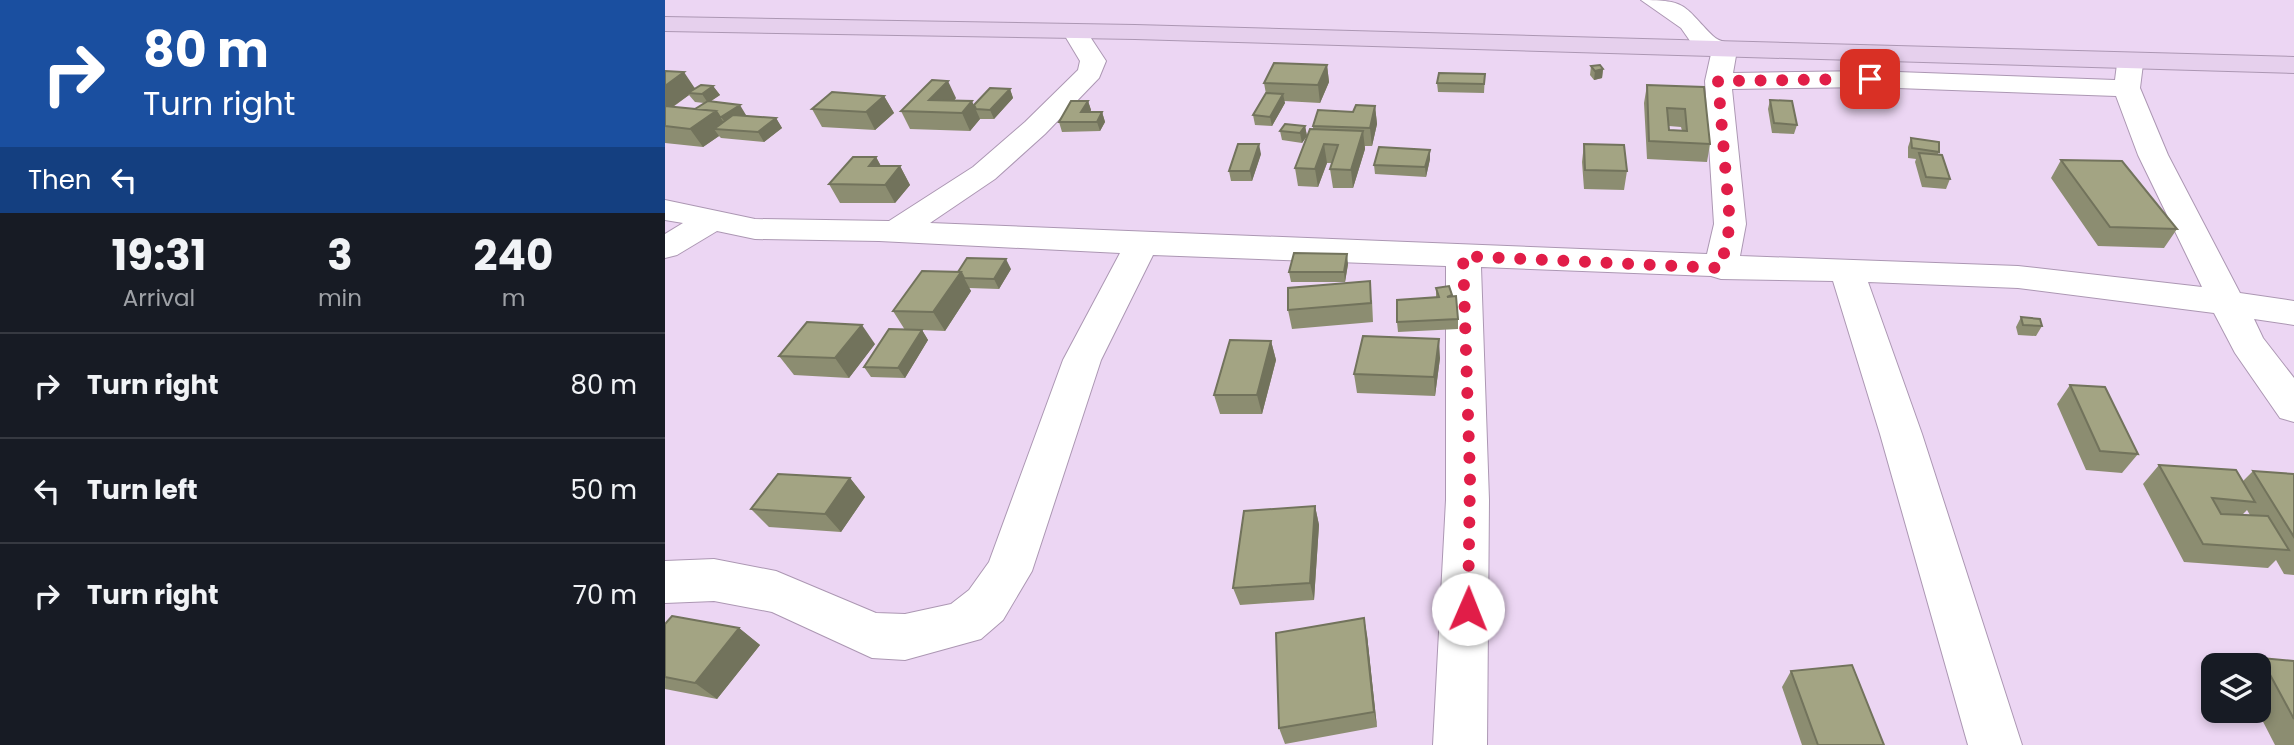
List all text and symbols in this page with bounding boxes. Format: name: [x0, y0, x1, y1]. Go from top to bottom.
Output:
text: 80 m: [143, 16, 269, 84]
icon: right: [28, 28, 119, 119]
pin: [1840, 49, 1900, 109]
icon: arrive: [1851, 60, 1889, 98]
text: Turn right: [143, 81, 295, 126]
icon: left: [105, 161, 143, 199]
text: Then: [28, 162, 91, 198]
text: 19:31: [112, 226, 206, 285]
text: 3: [327, 226, 353, 285]
text: 240: [474, 226, 553, 285]
text: Arrival: [123, 282, 195, 314]
text: min: [318, 282, 362, 314]
text: m: [502, 282, 525, 314]
icon: right: [28, 367, 66, 405]
text: Turn right: [87, 367, 219, 403]
text: 80 m: [571, 367, 637, 403]
icon: left: [28, 472, 66, 510]
text: Turn left: [87, 472, 198, 508]
text: 50 m: [571, 472, 637, 508]
position arrow: [1431, 572, 1505, 646]
icon: right: [28, 577, 66, 615]
text: Turn right: [87, 577, 219, 613]
text: 70 m: [573, 577, 637, 613]
map controls: [2201, 653, 2271, 723]
button: layers: [2201, 653, 2271, 723]

